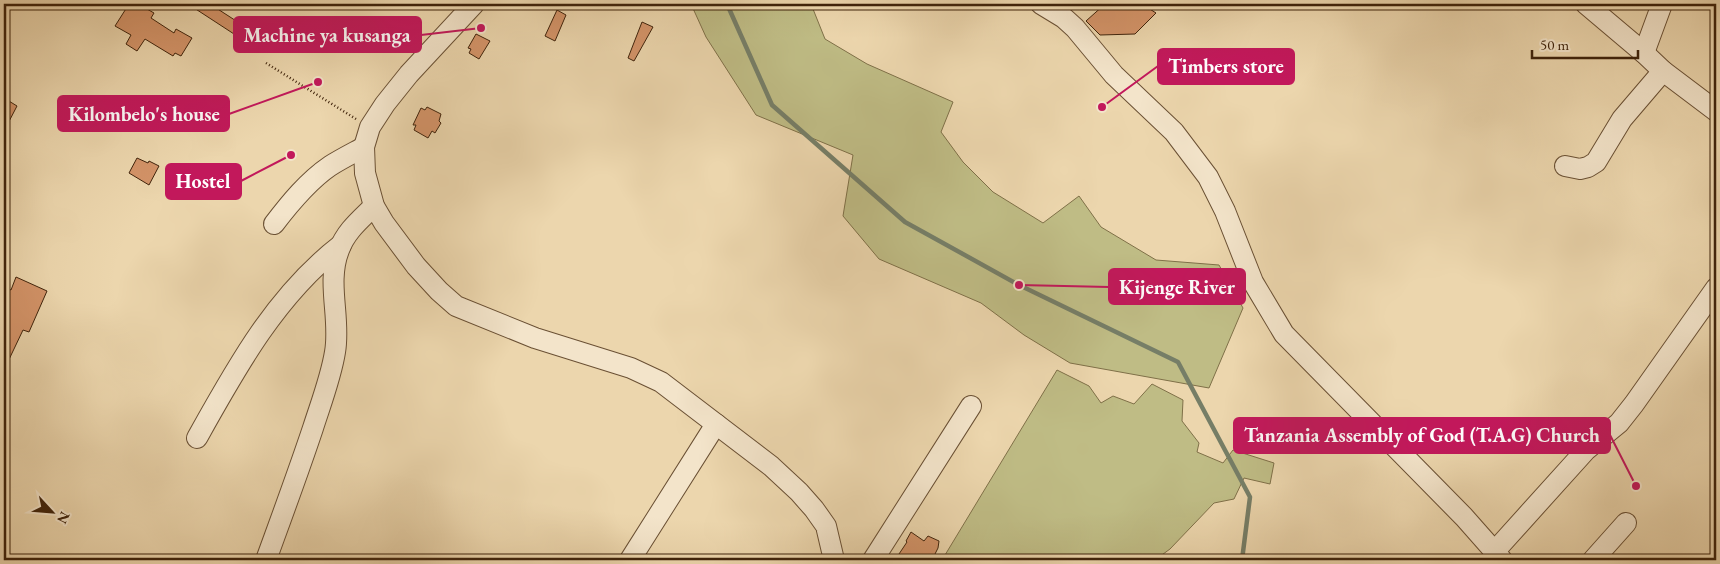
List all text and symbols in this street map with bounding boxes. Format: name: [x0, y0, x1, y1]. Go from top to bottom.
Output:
callout: Machine ya kusanga: [234, 17, 421, 52]
text: Machine ya kusanga: [244, 22, 411, 48]
scale bar: [1532, 28, 1639, 60]
text: 50 m: [1540, 35, 1569, 54]
callout: Timbers store: [1158, 49, 1294, 84]
text: Timbers store: [1168, 53, 1284, 79]
callout: Kilombelo's house: [58, 96, 229, 131]
text: Kilombelo's house: [68, 101, 220, 127]
callout: Hostel: [166, 164, 241, 199]
text: Hostel: [176, 168, 231, 194]
callout: Kijenge River: [1109, 269, 1245, 304]
text: Kijenge River: [1119, 274, 1236, 300]
callout: Tanzania Assembly of God (T.A.G) Church: [1234, 418, 1610, 453]
text: Tanzania Assembly of God (T.A.G) Church: [1244, 422, 1600, 448]
north arrow: [28, 486, 78, 536]
text: N: [53, 509, 74, 527]

